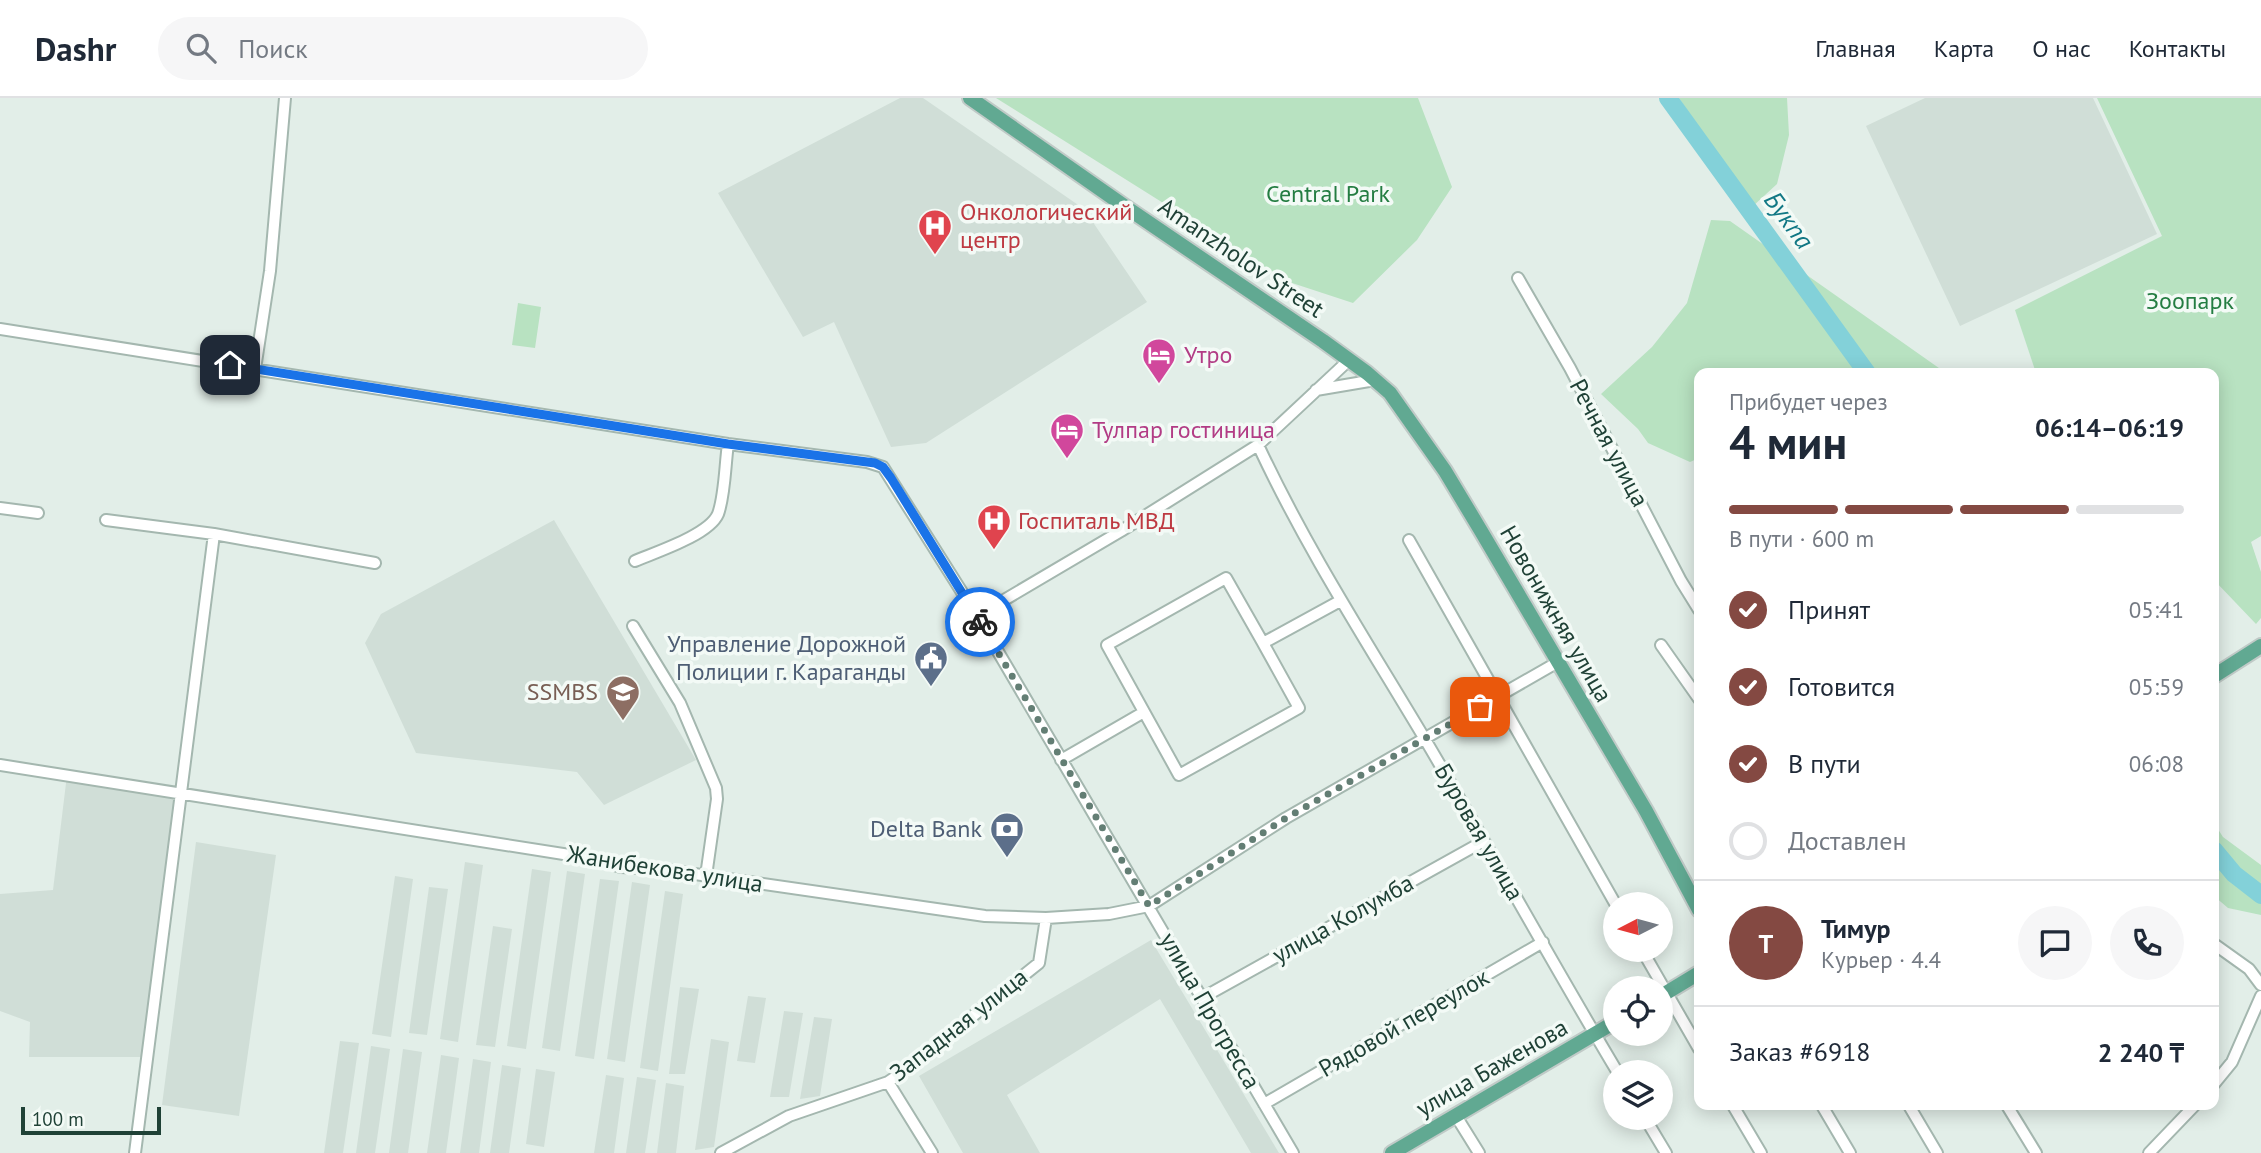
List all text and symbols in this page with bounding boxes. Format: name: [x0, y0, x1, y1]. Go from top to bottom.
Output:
search box: [158, 17, 648, 80]
text: Dashr: [35, 27, 116, 70]
icon: search: [182, 29, 220, 67]
text: Поиск: [238, 32, 308, 65]
text: Главная: [1815, 33, 1896, 64]
text: Карта: [1934, 33, 1994, 64]
text: О нас: [2032, 33, 2091, 64]
text: Контакты: [2129, 33, 2226, 64]
park label: Central Park: [1266, 178, 1390, 209]
water label: Букпа: [1757, 184, 1822, 255]
street label: Amanzholov Street: [1152, 191, 1330, 324]
place label: Онкологический центр: [960, 196, 1132, 255]
hospital icon: Онкологический центр: [916, 207, 954, 256]
park label: Зоопарк: [2146, 285, 2234, 316]
pin: [200, 335, 260, 395]
hotel icon: Утро: [1140, 336, 1178, 385]
place label: Утро: [1184, 339, 1232, 370]
icon: home: [211, 346, 249, 384]
street label: Речная улица: [1563, 374, 1656, 512]
text: Прибудет через: [1729, 387, 1888, 416]
hotel icon: Тулпар гостиница: [1048, 411, 1086, 460]
text: 06:14–06:19: [2035, 411, 2184, 444]
text: 4 мин: [1729, 412, 1847, 472]
place label: Тулпар гостиница: [1092, 414, 1275, 445]
hospital icon: Госпиталь МВД: [975, 502, 1013, 551]
place label: Госпиталь МВД: [1018, 505, 1175, 536]
street label: Новонижняя улица: [1493, 520, 1620, 708]
text: В пути · 600 m: [1729, 524, 1874, 553]
courier: [945, 587, 1015, 657]
icon: check: [1729, 591, 1767, 629]
text: Принят: [1788, 593, 1870, 626]
text: 05:41: [2129, 595, 2184, 624]
icon: bike: [961, 603, 999, 641]
place label: Управление Дорожной Полиции г. Караганды: [667, 628, 906, 687]
public building icon: Управление Дорожной Полиции г. Караганды: [912, 639, 950, 688]
icon: check: [1729, 668, 1767, 706]
text: Готовится: [1788, 670, 1895, 703]
text: 05:59: [2129, 672, 2184, 701]
school or university icon: SSMBS: [604, 673, 642, 722]
place label: SSMBS: [527, 676, 598, 707]
pin: [1450, 677, 1510, 737]
icon: bag: [1461, 688, 1499, 726]
icon: check: [1729, 745, 1767, 783]
text: В пути: [1788, 747, 1861, 780]
text: 06:08: [2129, 749, 2184, 778]
street label: Буровая улица: [1428, 758, 1531, 906]
bank icon: Delta Bank: [988, 810, 1026, 859]
place label: Delta Bank: [870, 813, 983, 844]
text: Доставлен: [1788, 824, 1907, 857]
street label: Жанибекова улица: [564, 838, 765, 899]
street label: улица Колумба: [1267, 867, 1419, 970]
north arrow: [1603, 892, 1673, 962]
map controls: [1603, 892, 1673, 1130]
button: chat: [2018, 906, 2092, 980]
button: phone: [2110, 906, 2184, 980]
text: Тимур: [1821, 912, 1891, 945]
street label: улица Прогресса: [1153, 927, 1268, 1095]
text: Т: [1759, 927, 1773, 960]
text: Курьер · 4.4: [1821, 945, 1941, 974]
street label: Западная улица: [884, 961, 1034, 1088]
street label: Рядовой переулок: [1313, 961, 1495, 1084]
button: locate: [1603, 976, 1673, 1046]
street label: улица Баженова: [1410, 1012, 1573, 1124]
text: Заказ #6918: [1729, 1035, 1871, 1068]
text: 2 240 ₸: [2098, 1036, 2184, 1069]
button: layers: [1603, 1060, 1673, 1130]
scale bar: [21, 1104, 161, 1136]
text: 100 m: [32, 1107, 84, 1131]

